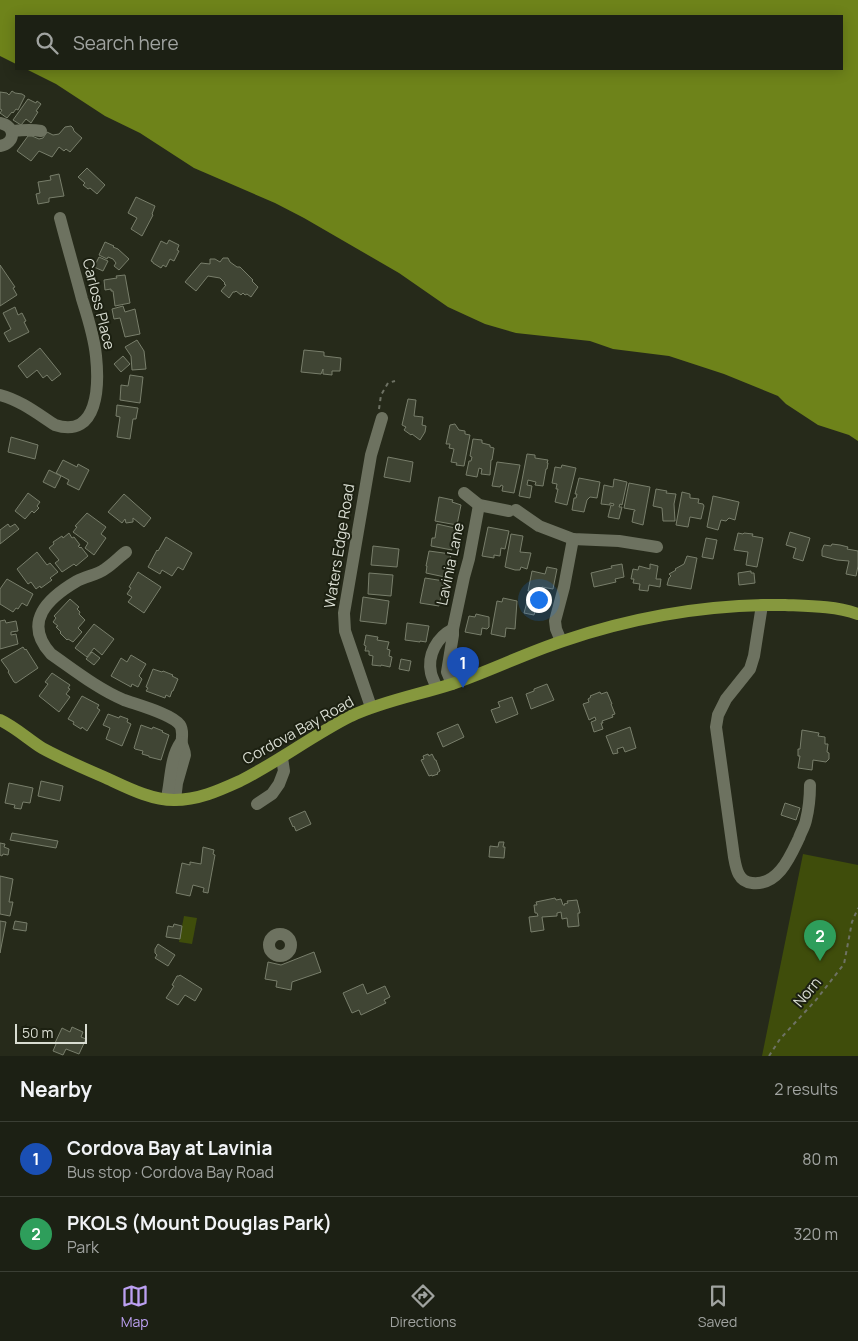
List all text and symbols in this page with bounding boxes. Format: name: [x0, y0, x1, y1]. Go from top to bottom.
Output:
search box: [15, 15, 843, 70]
icon: search: [33, 29, 61, 57]
text: Search here: [73, 30, 179, 56]
street label: Carloss Place: [78, 256, 121, 352]
street label: Waters Edge Road: [319, 482, 359, 610]
street label: Lavinia Lane: [431, 520, 469, 607]
your location: [526, 587, 552, 613]
pin: 1: [447, 647, 479, 688]
street label: Cordova Bay Road: [239, 691, 357, 769]
pin: 2: [804, 920, 836, 961]
street label: Norn: [788, 972, 826, 1012]
scale bar: [15, 1021, 88, 1044]
text: 50 m: [22, 1023, 53, 1042]
text: Nearby: [20, 1075, 92, 1103]
text: 2 results: [774, 1078, 838, 1100]
text: Cordova Bay at Lavinia: [67, 1135, 272, 1161]
text: 1: [32, 1148, 40, 1170]
text: 80 m: [802, 1148, 838, 1170]
text: Bus stop · Cordova Bay Road: [67, 1161, 274, 1183]
text: PKOLS (Mount Douglas Park): [67, 1210, 332, 1236]
text: 2: [31, 1223, 41, 1245]
text: 320 m: [794, 1223, 838, 1245]
text: Park: [67, 1236, 99, 1258]
tab: Map: [121, 1282, 149, 1331]
tab: Directions: [390, 1282, 456, 1331]
tab: Saved: [698, 1282, 737, 1331]

